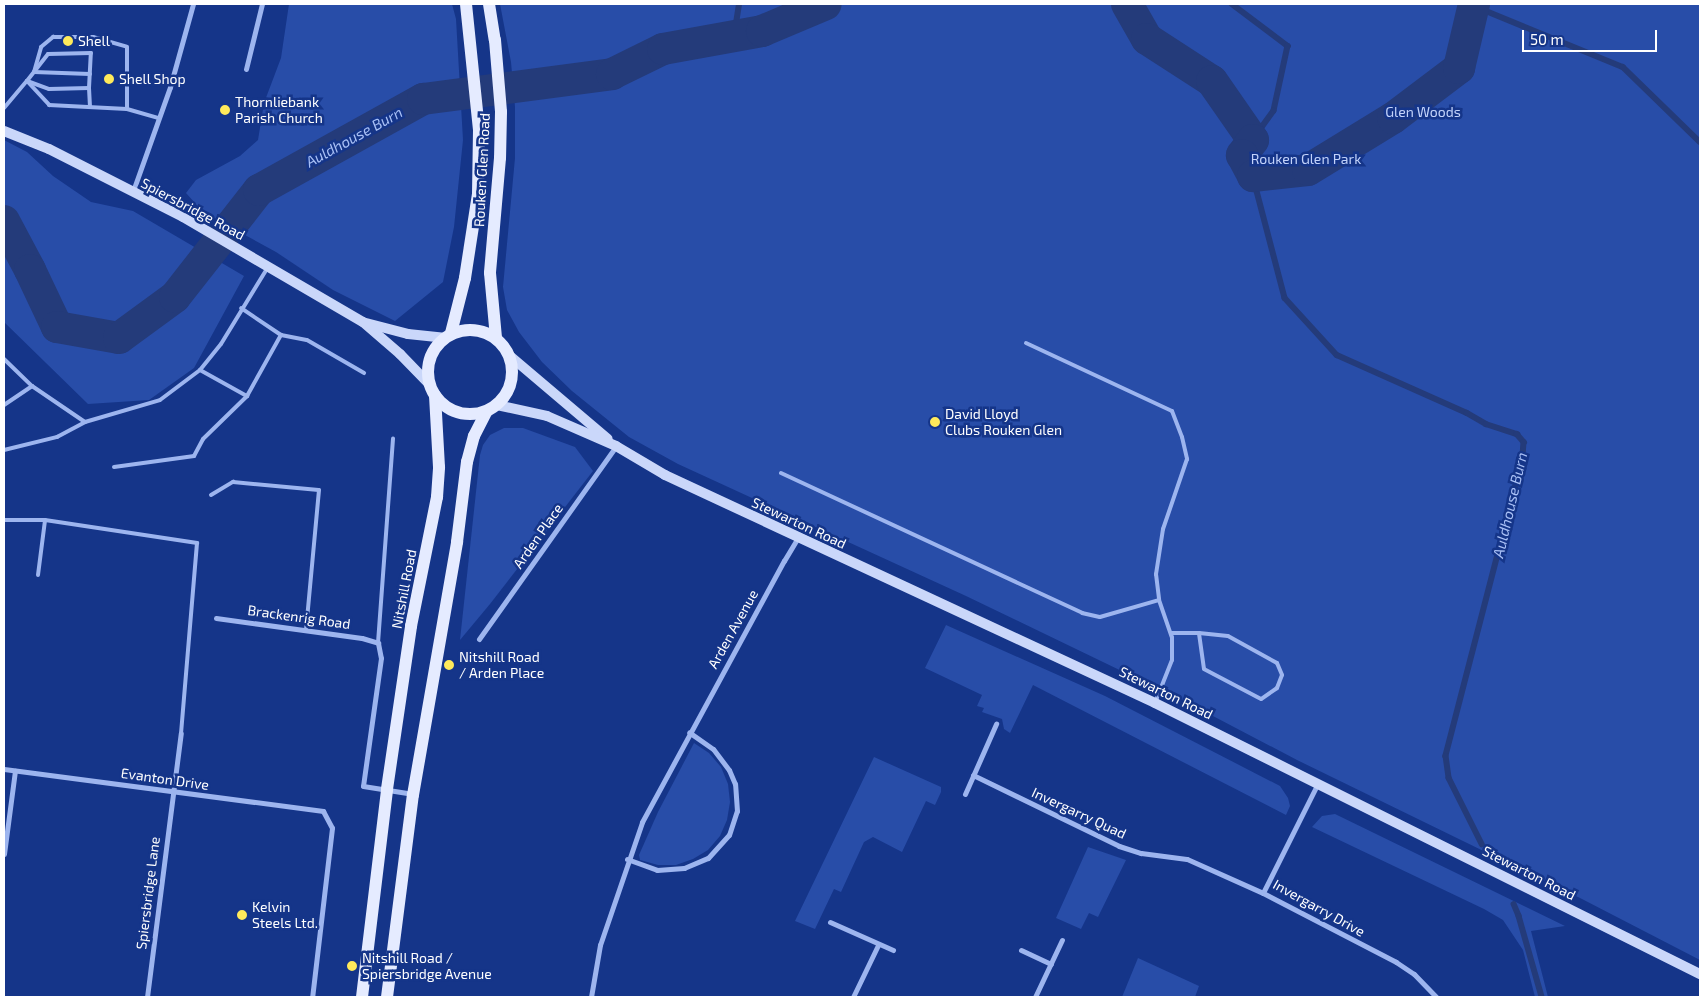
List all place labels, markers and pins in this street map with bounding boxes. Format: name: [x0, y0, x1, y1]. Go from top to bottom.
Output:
place label: Shell: [78, 33, 110, 49]
marker: Shell: [62, 35, 74, 47]
place label: Shell Shop: [119, 71, 186, 87]
marker: Shell Shop: [103, 73, 115, 85]
place label: Thornliebank Parish Church: [235, 94, 323, 126]
marker: Thornliebank Parish Church: [219, 104, 231, 116]
place label: David Lloyd Clubs Rouken Glen: [945, 406, 1062, 438]
marker: David Lloyd Clubs Rouken Glen: [929, 416, 941, 428]
place label: Nitshill Road / Arden Place: [459, 649, 545, 682]
marker: Nitshill Road / Arden Place: [443, 659, 455, 671]
place label: Kelvin Steels Ltd.: [252, 899, 318, 932]
marker: Kelvin Steels Ltd.: [236, 909, 248, 921]
place label: Nitshill Road / Spiersbridge Avenue: [362, 950, 492, 982]
marker: Nitshill Road / Spiersbridge Avenue: [346, 960, 358, 972]

